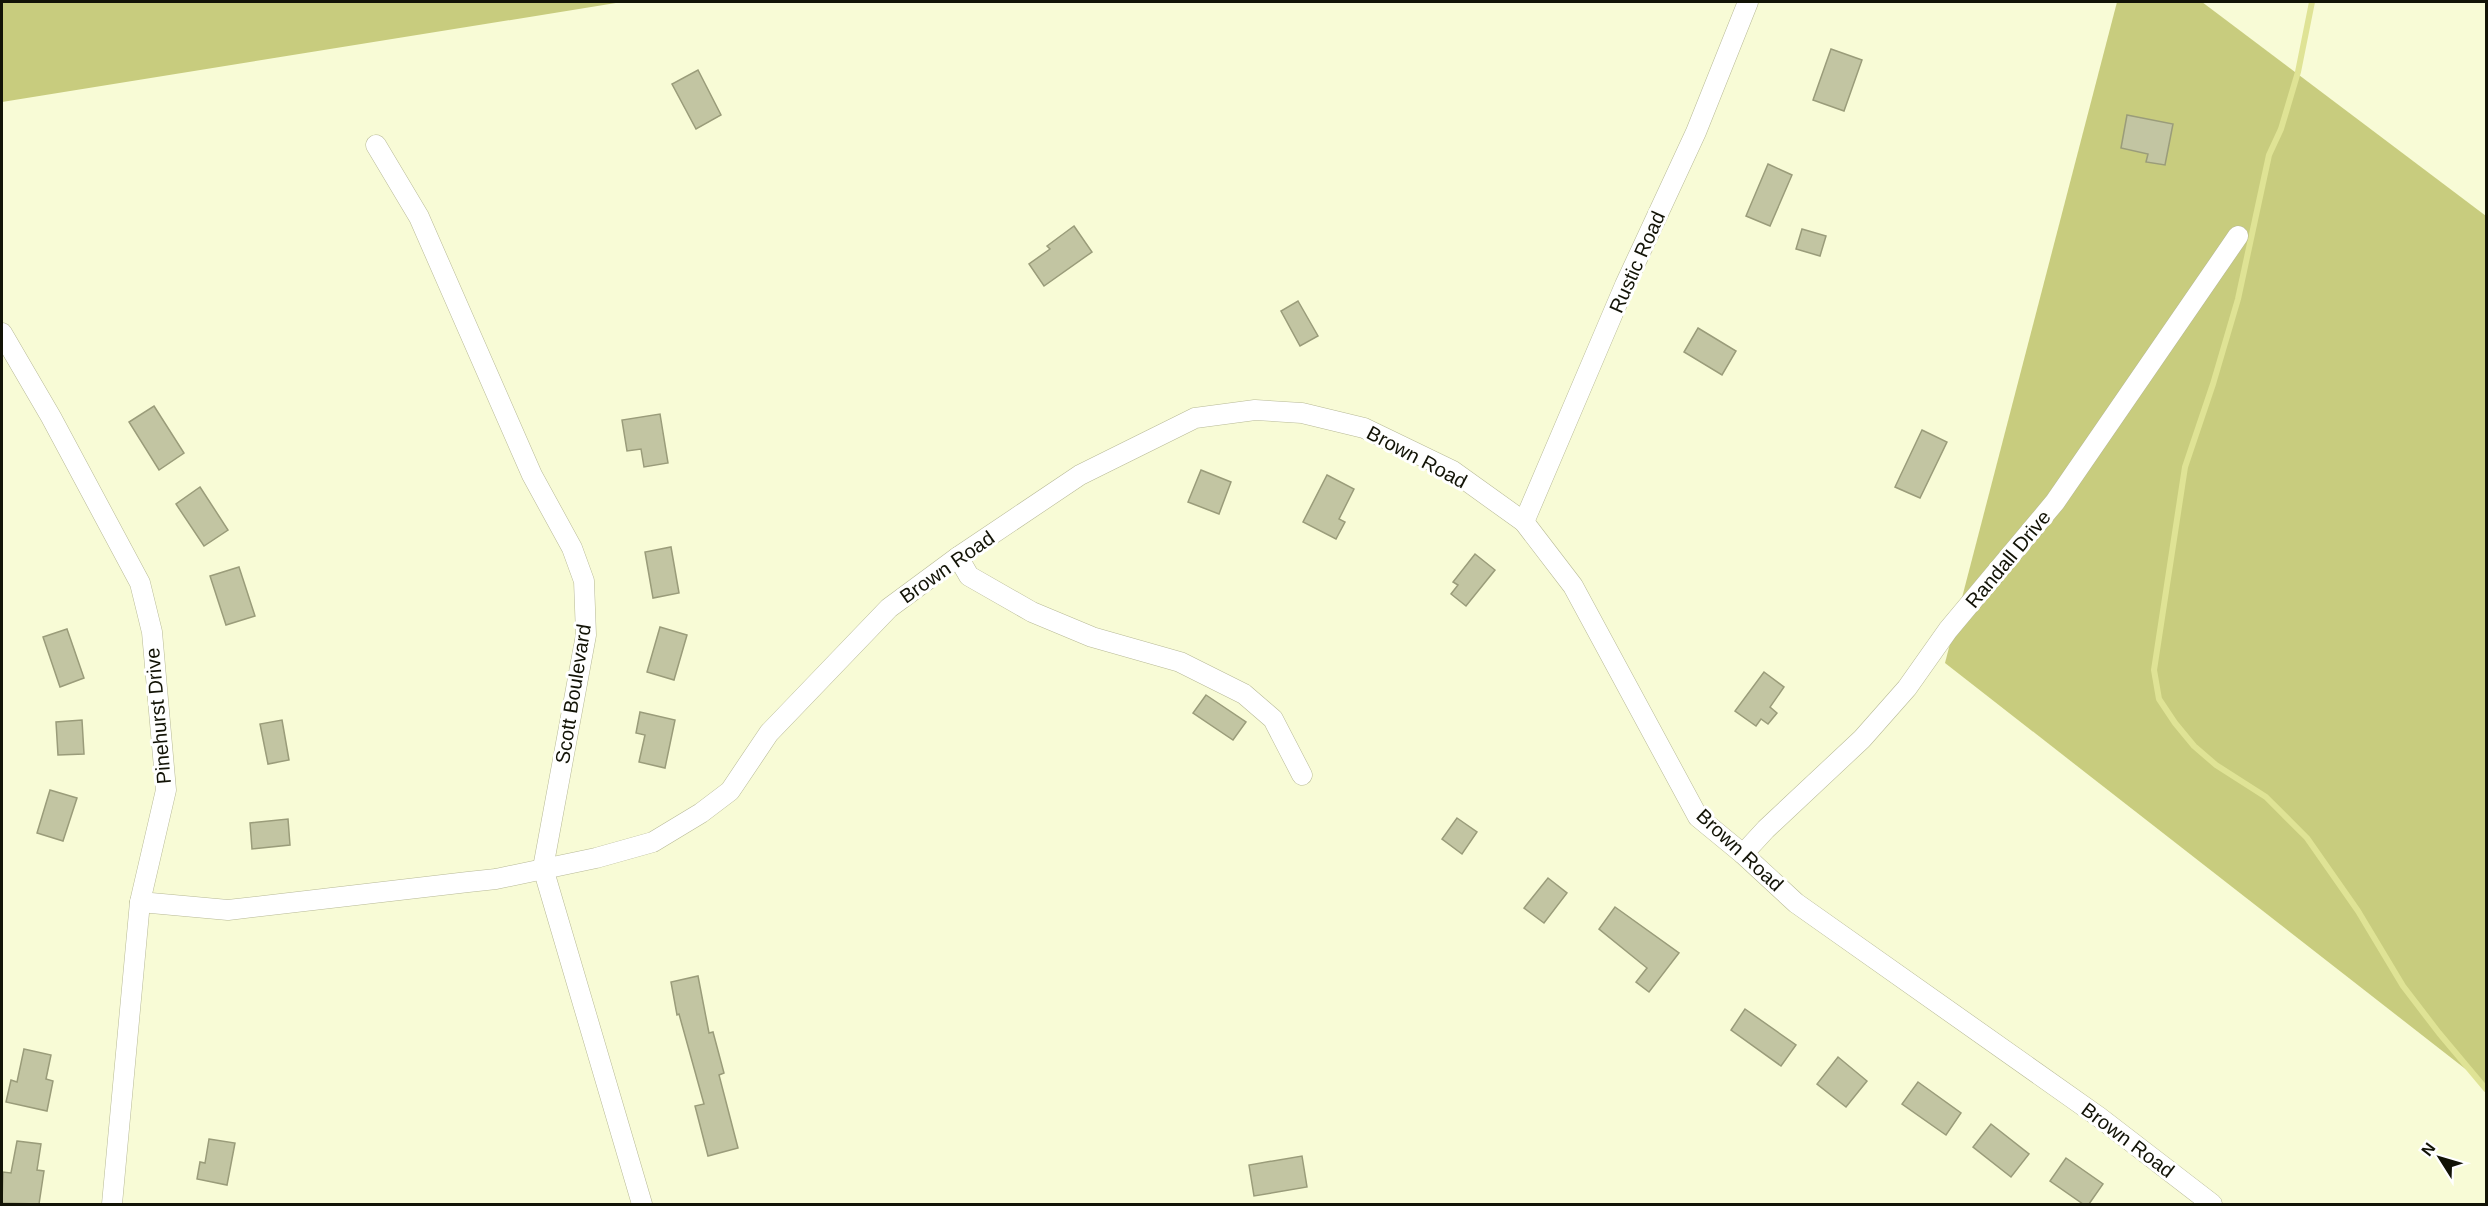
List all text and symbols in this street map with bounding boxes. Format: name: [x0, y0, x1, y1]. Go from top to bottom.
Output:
street label: Rustic Road: [1605, 208, 1669, 316]
street label: Brown Road: [1363, 421, 1471, 493]
street label: Randall Drive: [1961, 506, 2055, 612]
street label: Brown Road: [896, 526, 998, 608]
street label: Scott Boulevard: [551, 623, 595, 765]
street label: Pinehurst Drive: [141, 647, 175, 785]
street label: Brown Road: [1692, 804, 1788, 896]
street label: Brown Road: [2077, 1098, 2179, 1182]
north arrow: [2410, 1128, 2470, 1188]
text: N: [2418, 1140, 2439, 1159]

